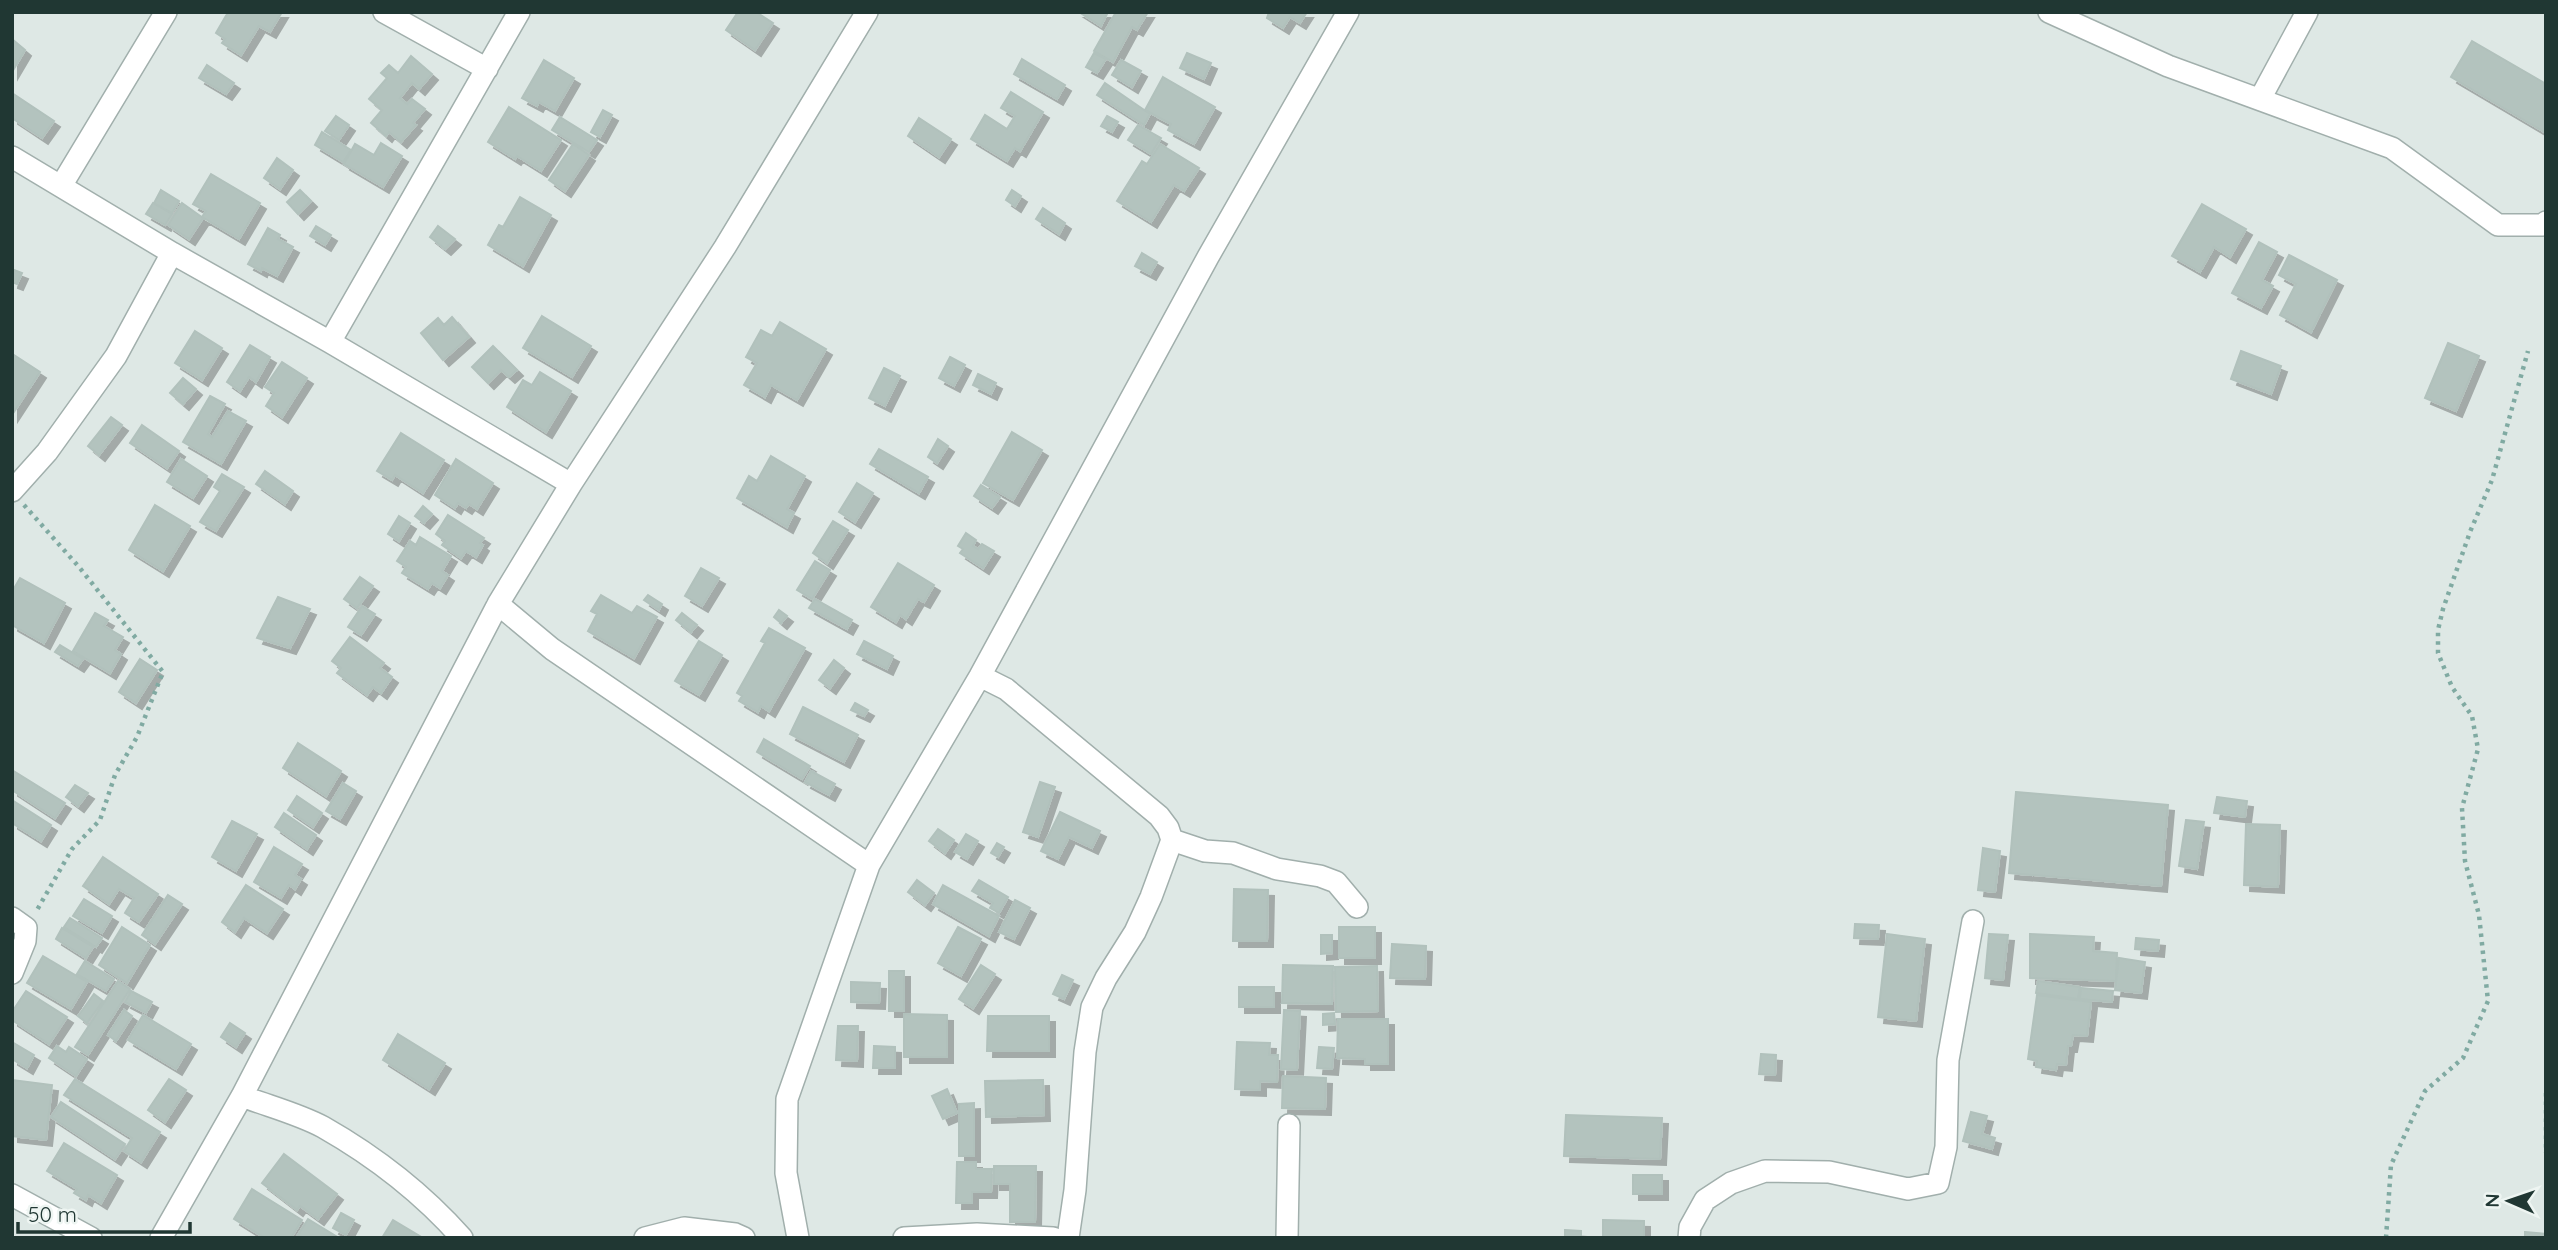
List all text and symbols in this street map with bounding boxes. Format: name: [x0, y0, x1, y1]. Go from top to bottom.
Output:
north arrow: [2474, 1166, 2544, 1236]
scale bar: [18, 1190, 189, 1234]
text: N: [2480, 1193, 2504, 1208]
text: 50 m: [28, 1201, 77, 1227]

